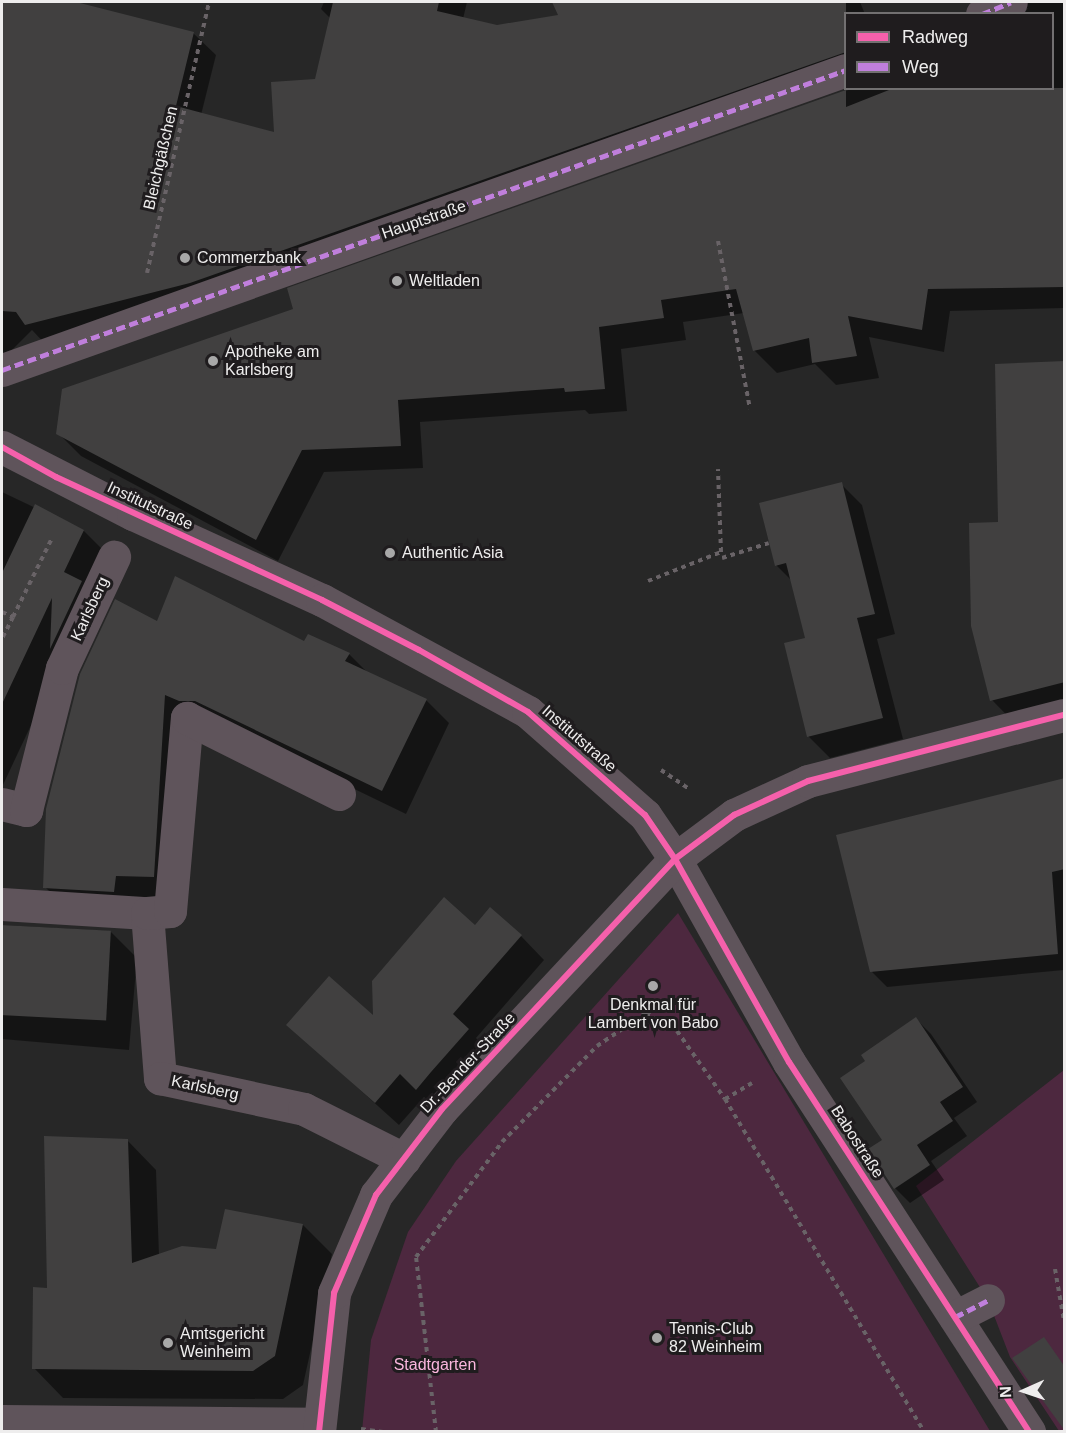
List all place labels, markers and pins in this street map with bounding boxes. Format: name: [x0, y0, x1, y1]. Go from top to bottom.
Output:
place label: Commerzbank: [197, 248, 301, 268]
marker: Commerzbank: [178, 251, 192, 265]
place label: Weltladen: [409, 271, 480, 291]
marker: Weltladen: [390, 274, 404, 288]
place label: Apotheke am Karlsberg: [225, 342, 319, 380]
marker: Apotheke am Karlsberg: [206, 354, 220, 368]
place label: Authentic Asia: [402, 543, 504, 563]
marker: Authentic Asia: [383, 546, 397, 560]
marker: Denkmal für Lambert von Babo: [646, 979, 660, 993]
place label: Denkmal für Lambert von Babo: [588, 995, 718, 1033]
place label: Tennis-Club 82 Weinheim: [669, 1319, 762, 1357]
place label: Amtsgericht Weinheim: [180, 1324, 264, 1362]
marker: Tennis-Club 82 Weinheim: [650, 1331, 664, 1345]
marker: Amtsgericht Weinheim: [161, 1336, 175, 1350]

